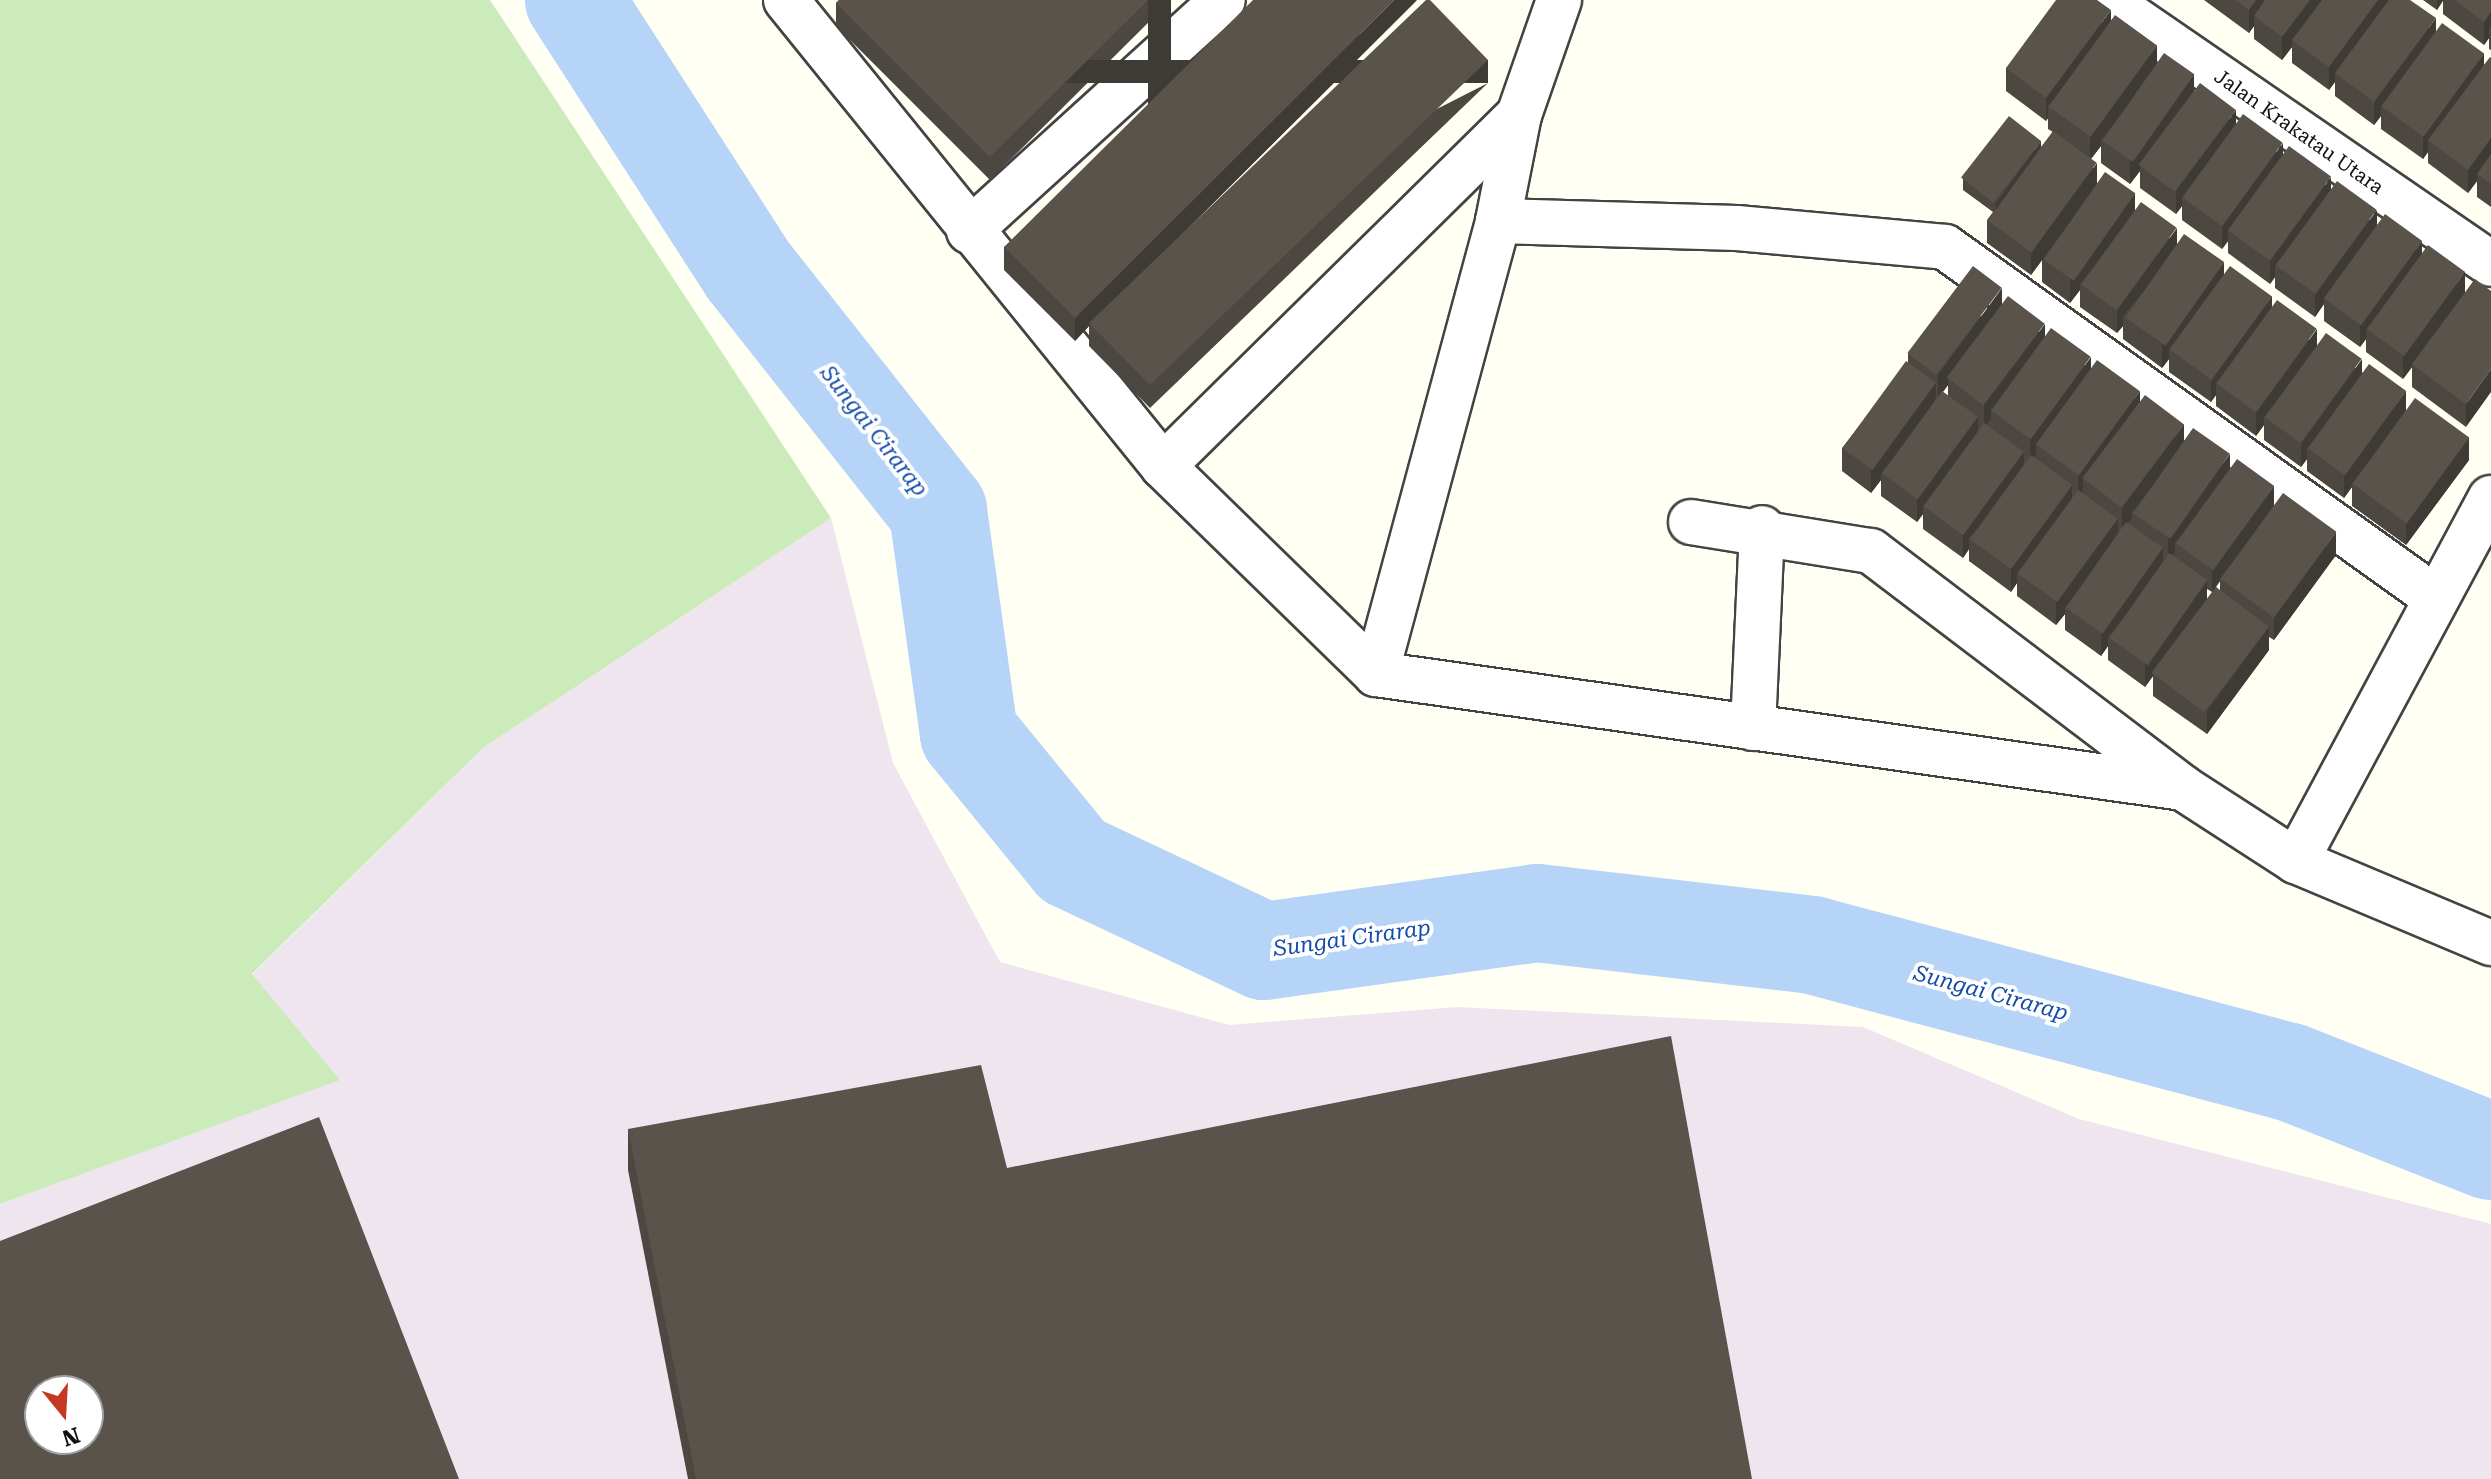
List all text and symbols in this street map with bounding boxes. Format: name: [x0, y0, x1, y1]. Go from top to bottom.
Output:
street label: Jalan Krakatau Utara: [2210, 64, 2388, 200]
water label: Sungai Cirarap: [815, 360, 933, 502]
water label: Sungai Cirarap: [1272, 914, 1432, 962]
water label: Sungai Cirarap: [1911, 960, 2071, 1026]
north arrow: [24, 1375, 104, 1455]
text: N: [59, 1422, 83, 1451]

